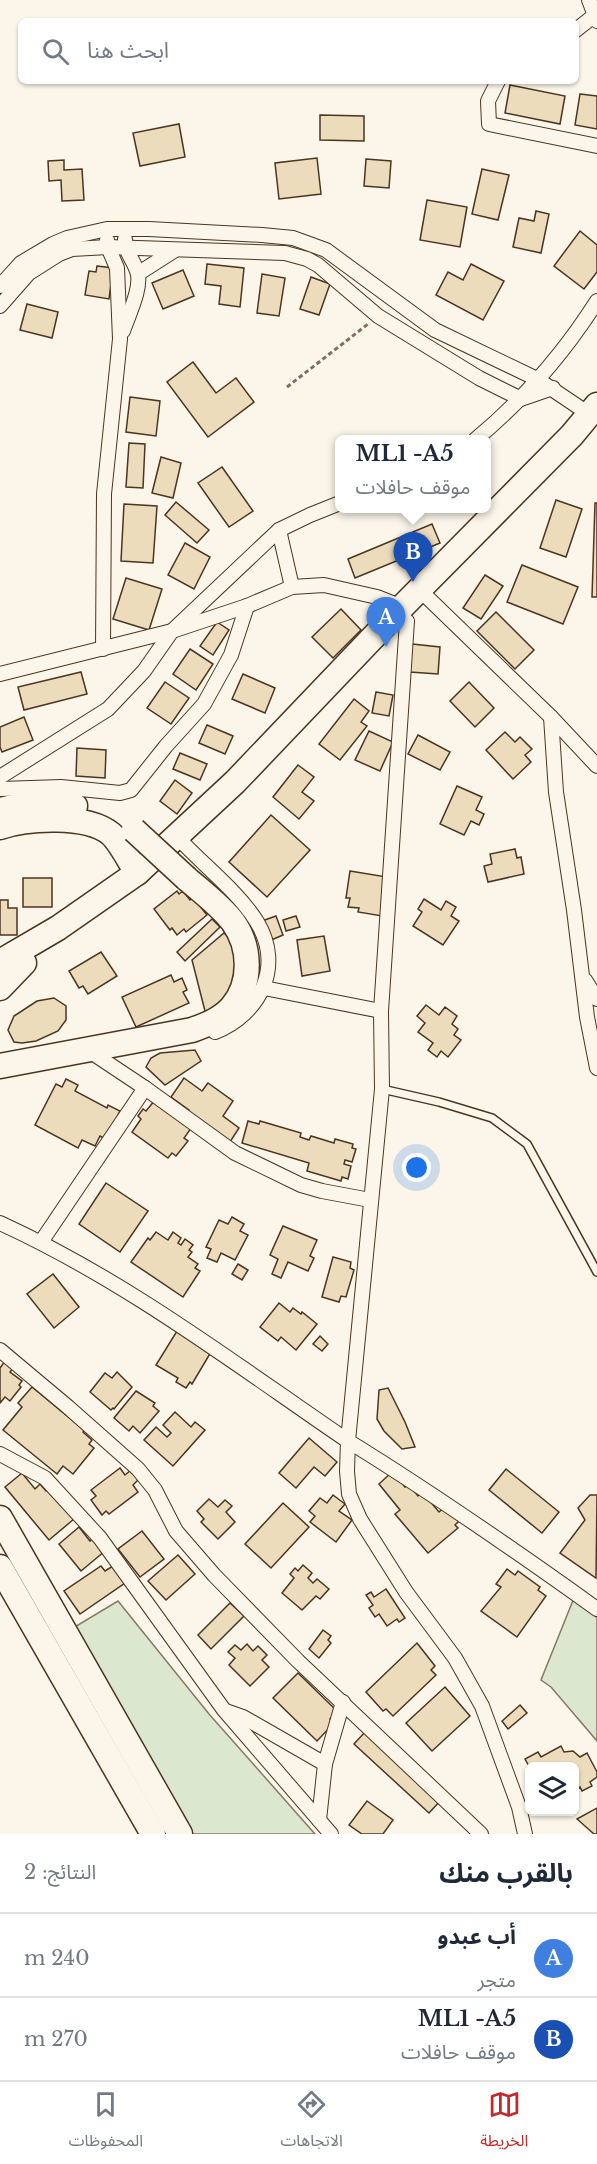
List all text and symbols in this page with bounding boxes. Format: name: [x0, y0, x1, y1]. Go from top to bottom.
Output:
search box: [18, 18, 579, 84]
icon: search: [39, 35, 72, 68]
text: ابحث هنا: [87, 37, 169, 64]
popup: [335, 435, 491, 513]
text: ML1 -A5: [356, 440, 454, 467]
text: موقف حافلات: [356, 475, 470, 499]
pin: B: [394, 532, 432, 582]
pin: A: [366, 598, 406, 647]
your location: [402, 1153, 431, 1182]
map controls: [525, 1762, 579, 1816]
button: layers: [525, 1762, 579, 1816]
text: بالقرب منك: [439, 1857, 573, 1889]
text: النتائج: 2: [24, 1860, 96, 1884]
text: أب عبدو: [437, 1923, 516, 1950]
text: 240 m: [24, 1946, 90, 1970]
text: A: [545, 1946, 562, 1970]
text: متجر: [477, 1968, 516, 1992]
text: ML1 -A5: [418, 2005, 516, 2032]
text: 270 m: [24, 2027, 88, 2051]
text: B: [546, 2027, 561, 2051]
text: موقف حافلات: [401, 2040, 516, 2064]
tab: المحفوظات: [69, 2088, 143, 2158]
tab: الاتجاهات: [280, 2088, 343, 2158]
tab: الخريطة: [480, 2088, 528, 2158]

